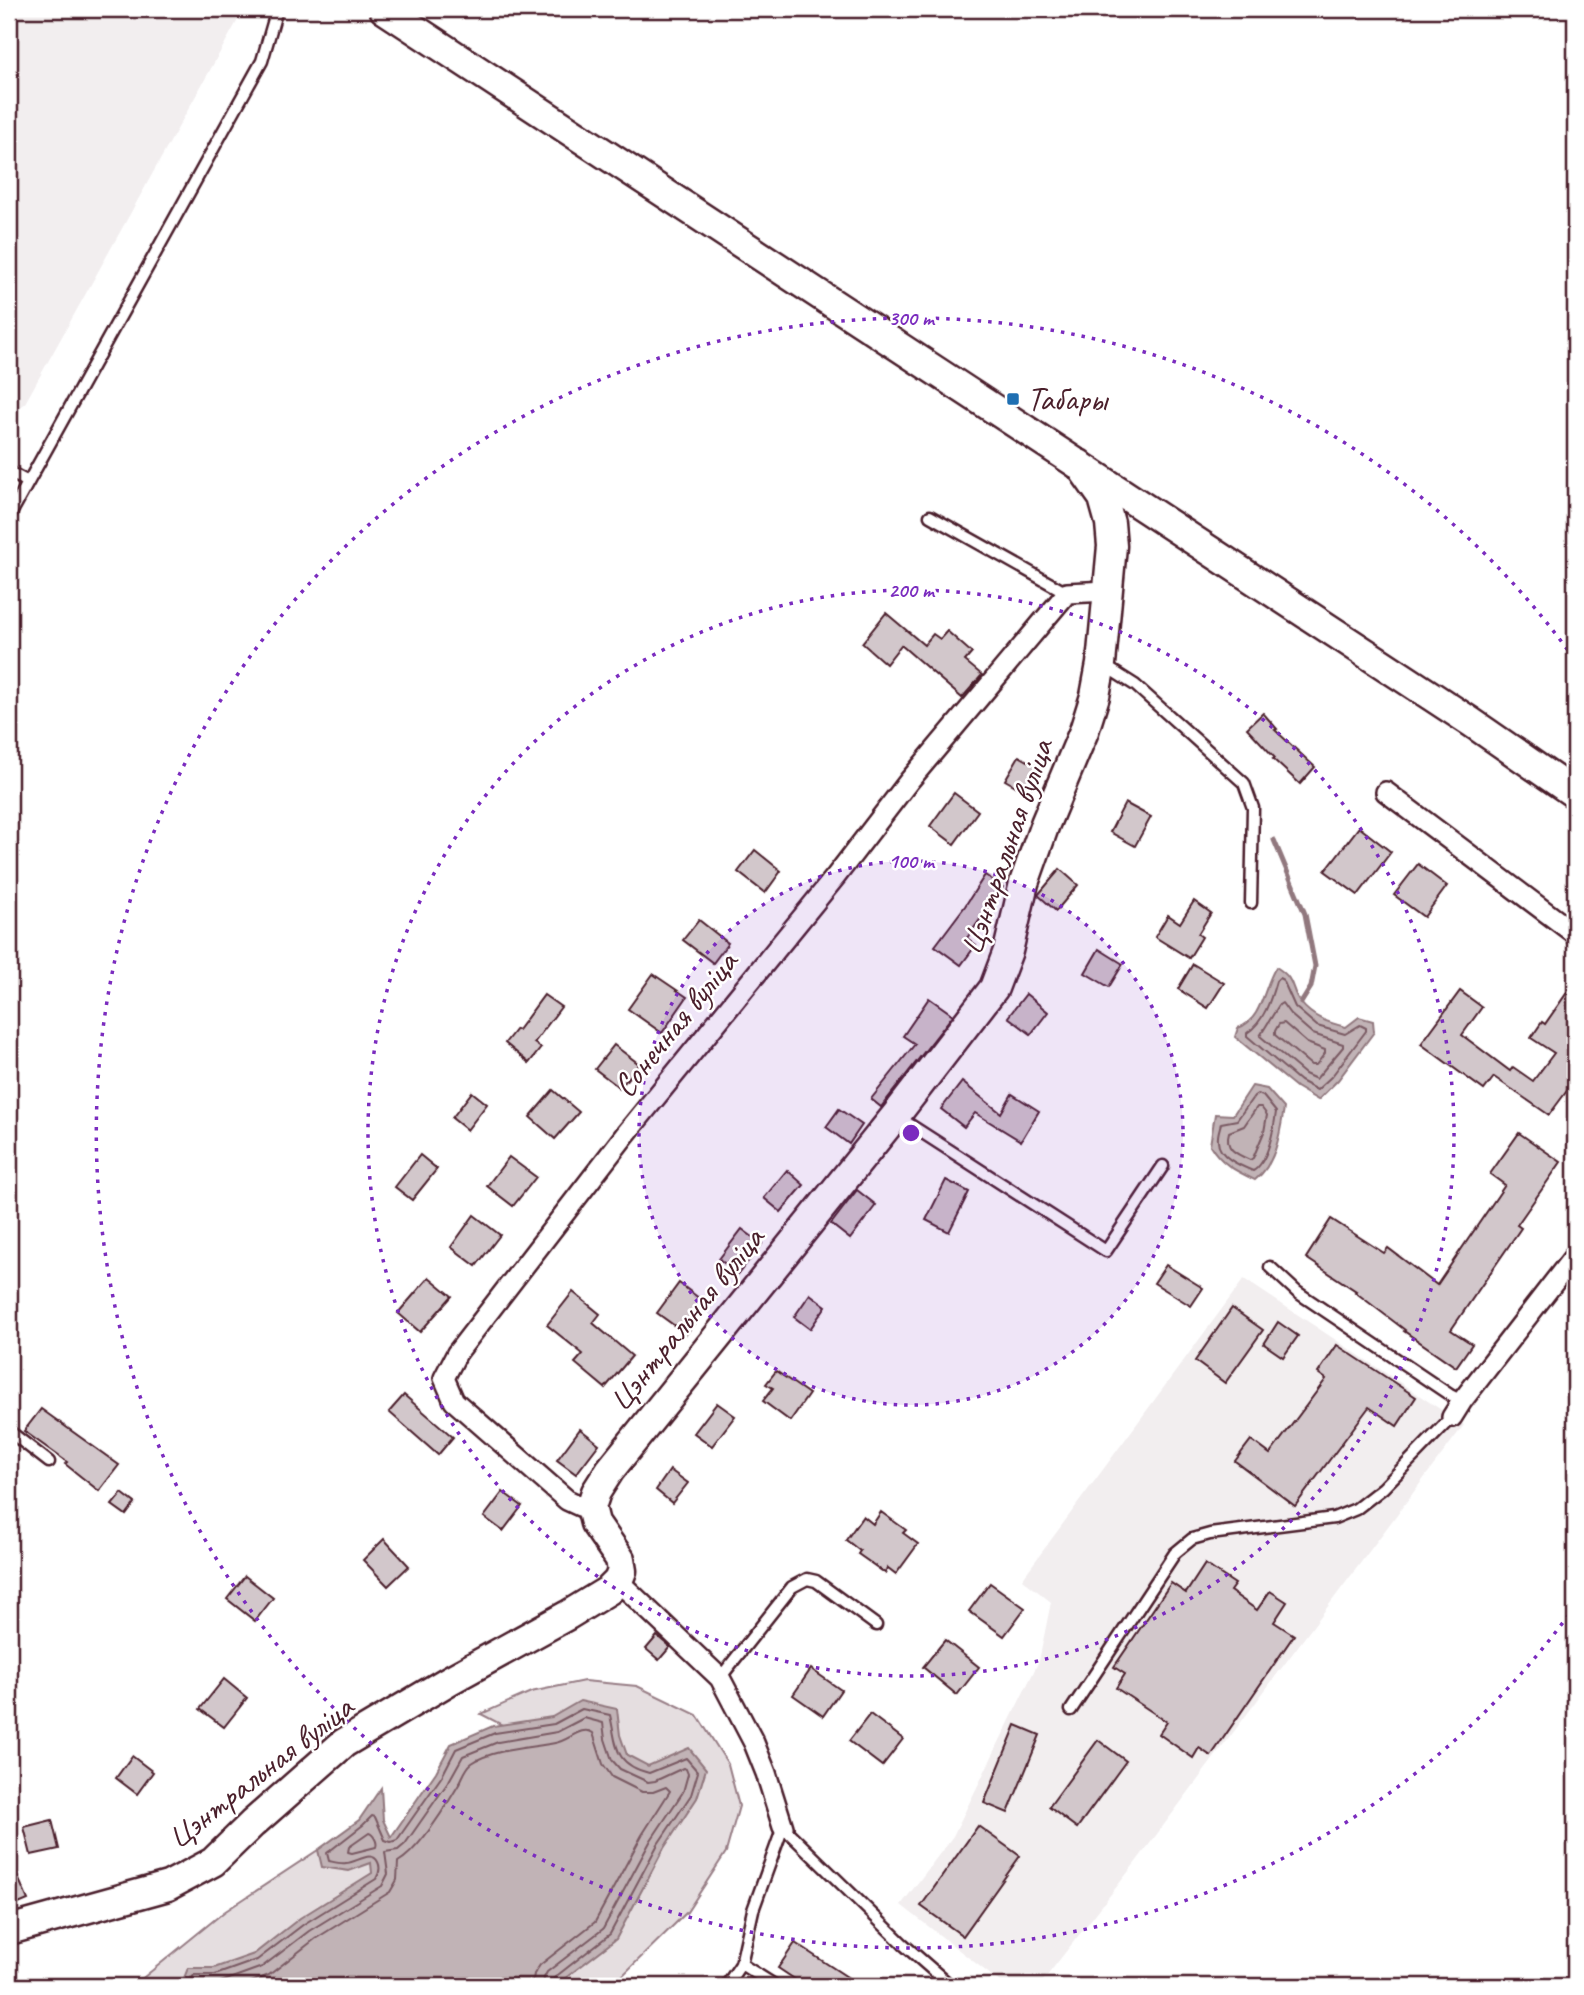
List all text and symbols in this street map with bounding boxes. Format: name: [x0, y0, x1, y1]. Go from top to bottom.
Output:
text: 300 m: [888, 305, 936, 331]
place label: Табары: [1027, 378, 1109, 420]
marker: Табары: [1005, 391, 1021, 407]
text: 200 m: [888, 577, 936, 603]
street label: Цэнтральная вуліца: [950, 731, 1063, 960]
text: 100 m: [888, 848, 936, 874]
street label: Сонечная вуліца: [603, 940, 748, 1106]
centre of rings: [899, 1121, 923, 1145]
street label: Цэнтральная вуліца: [599, 1216, 775, 1420]
street label: Цэнтральная вуліца: [158, 1685, 364, 1858]

